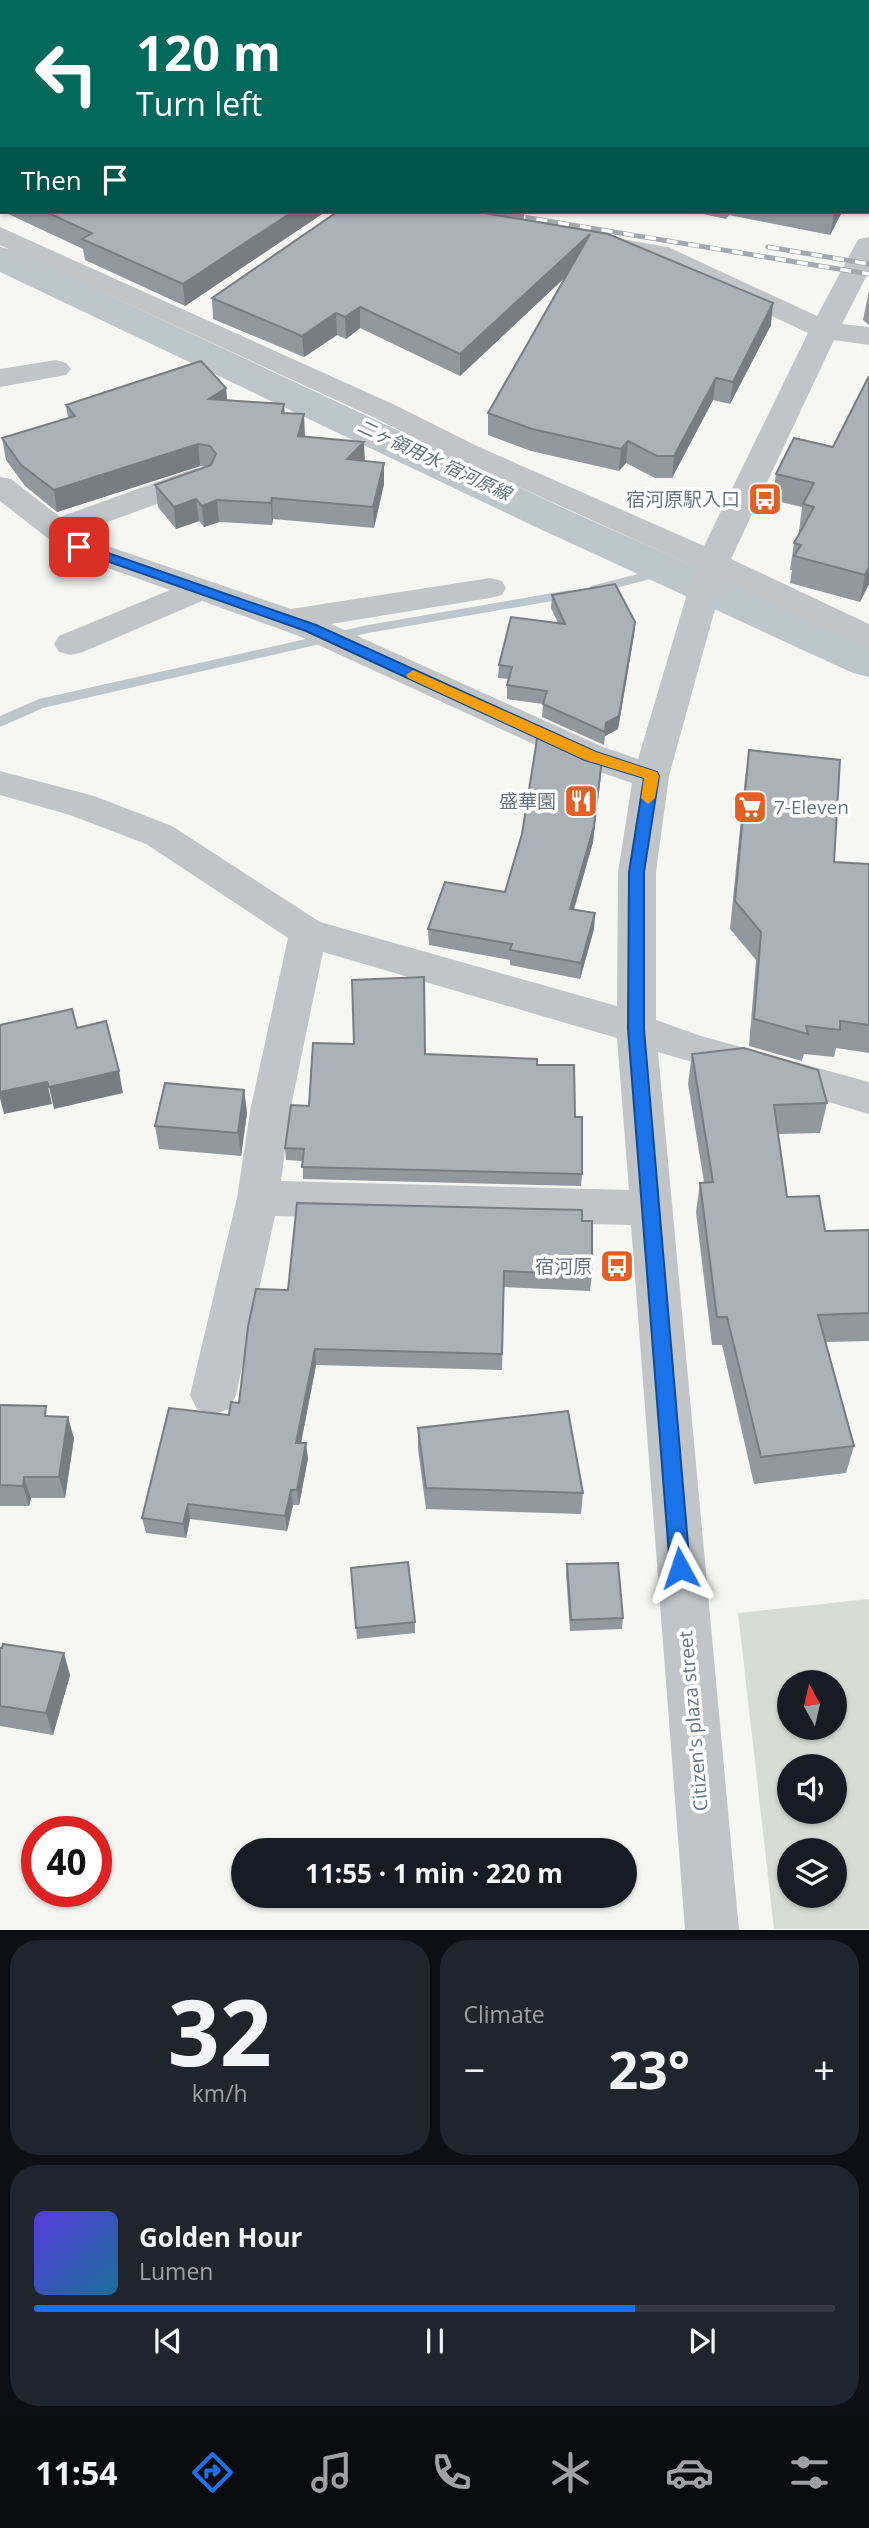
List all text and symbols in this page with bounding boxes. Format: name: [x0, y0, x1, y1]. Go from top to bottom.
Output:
text: 120 m: [136, 19, 281, 85]
icon: left: [21, 28, 112, 119]
text: Turn left: [136, 82, 262, 125]
icon: arrive: [96, 161, 134, 199]
text: Then: [21, 162, 82, 198]
water label: 二ヶ領用水 宿河原線: [354, 413, 517, 506]
bus stop icon: 宿河原駅入口: [746, 480, 784, 518]
place label: 宿河原駅入口: [626, 486, 740, 512]
pin: [49, 517, 109, 577]
icon: arrive: [60, 528, 98, 566]
restaurant icon: 盛華園: [562, 782, 600, 820]
place label: 盛華園: [499, 788, 556, 814]
supermarket icon: 7-Eleven: [731, 788, 769, 826]
place label: 7-Eleven: [774, 794, 849, 820]
bus stop icon: 宿河原: [598, 1247, 636, 1285]
place label: 宿河原: [535, 1253, 592, 1279]
position arrow: [643, 1531, 717, 1605]
street label: Citizen's plaza street: [672, 1630, 714, 1812]
north arrow: [777, 1670, 847, 1740]
map controls: [777, 1670, 847, 1908]
button: sound: [777, 1754, 847, 1824]
speed limit sign: 40: [21, 1816, 112, 1907]
button: layers: [777, 1838, 847, 1908]
text: 11:55 · 1 min · 220 m: [305, 1855, 563, 1891]
text: 32: [168, 1969, 272, 2093]
text: Climate: [464, 1998, 545, 2030]
text: 23°: [608, 2033, 690, 2104]
text: −: [464, 2043, 485, 2095]
text: +: [813, 2043, 835, 2095]
text: km/h: [192, 2077, 248, 2109]
text: Golden Hour: [139, 2219, 302, 2255]
text: Lumen: [139, 2255, 213, 2287]
icon: previous: [149, 2322, 187, 2360]
icon: pause: [416, 2322, 454, 2360]
icon: next: [683, 2322, 721, 2360]
icon: directions: [188, 2448, 237, 2497]
icon: music: [307, 2448, 356, 2497]
icon: phone: [427, 2448, 476, 2497]
icon: climate: [546, 2448, 595, 2497]
icon: car: [665, 2448, 714, 2497]
icon: filters: [785, 2448, 834, 2497]
text: 11:54: [35, 2451, 118, 2494]

